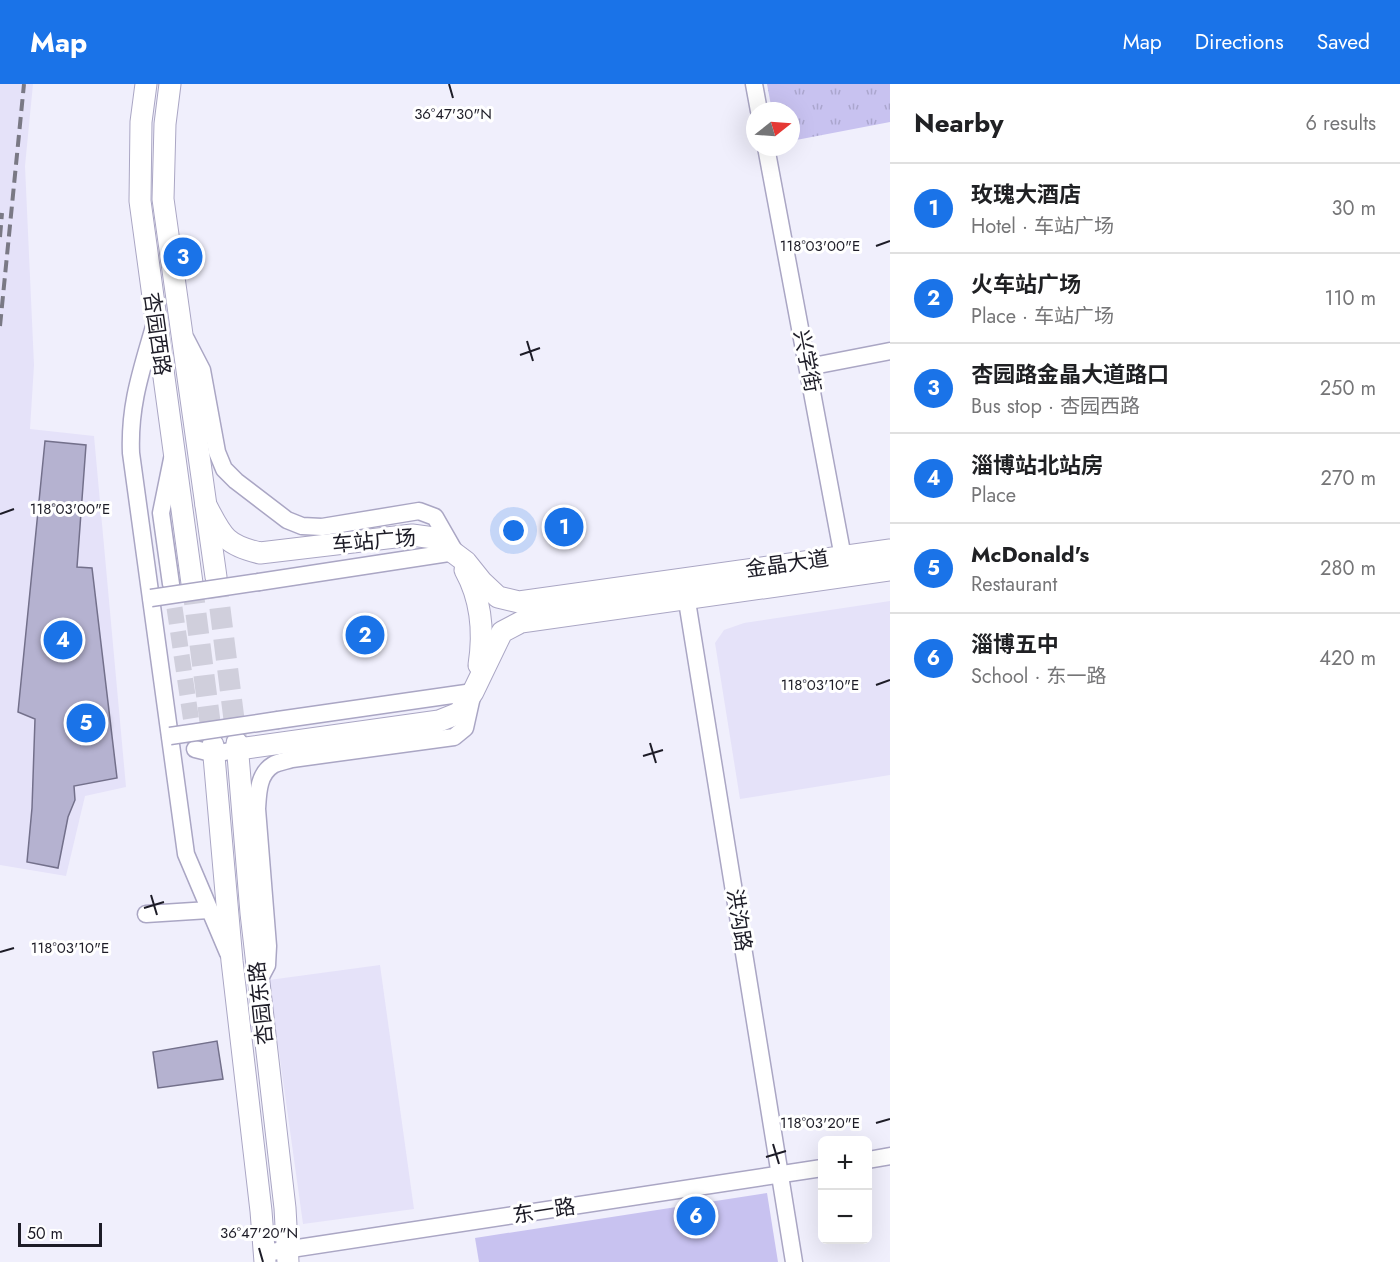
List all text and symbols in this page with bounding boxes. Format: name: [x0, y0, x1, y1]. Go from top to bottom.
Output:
text: Map: [30, 22, 87, 63]
text: Map: [1123, 27, 1162, 57]
text: Directions: [1195, 27, 1284, 57]
text: Saved: [1317, 27, 1370, 57]
north arrow: [746, 102, 800, 156]
text: 36°47'30"N: [414, 103, 492, 125]
text: Nearby: [914, 104, 1003, 142]
text: 6 results: [1306, 109, 1376, 138]
text: 玫瑰大酒店: [971, 178, 1081, 210]
text: 1: [928, 194, 939, 223]
text: 30 m: [1331, 194, 1376, 223]
text: Hotel · 车站广场: [971, 212, 1114, 241]
pin: 3: [164, 234, 202, 279]
text: 118°03'00"E: [780, 235, 860, 257]
text: 火车站广场: [971, 268, 1081, 300]
text: 2: [927, 284, 940, 313]
text: 110 m: [1324, 284, 1376, 313]
street label: 杏园西路: [136, 290, 178, 378]
text: Place · 车站广场: [971, 302, 1114, 331]
street label: 兴学街: [786, 327, 828, 395]
text: 杏园路金晶大道路口: [971, 358, 1169, 390]
text: 3: [927, 374, 940, 403]
text: 250 m: [1320, 374, 1376, 403]
text: Bus stop · 杏园西路: [971, 392, 1140, 421]
text: 淄博站北站房: [971, 449, 1103, 481]
text: 4: [927, 464, 940, 493]
text: 270 m: [1321, 464, 1376, 493]
text: Place: [971, 481, 1016, 510]
text: 118°03'00"E: [30, 498, 110, 520]
pin: 1: [544, 504, 584, 550]
your location: [499, 516, 528, 545]
street label: 车站广场: [331, 522, 417, 560]
text: McDonald's: [971, 538, 1089, 570]
street label: 金晶大道: [743, 543, 831, 585]
text: 5: [927, 554, 940, 583]
text: 280 m: [1320, 554, 1376, 583]
text: Restaurant: [971, 570, 1057, 599]
pin: 2: [346, 612, 385, 658]
pin: 4: [44, 618, 82, 662]
text: 淄博五中: [971, 628, 1059, 660]
text: 6: [927, 644, 940, 673]
text: 420 m: [1319, 644, 1376, 673]
text: School · 东一路: [971, 662, 1106, 691]
text: 118°03'10"E: [781, 674, 859, 696]
pin: 5: [66, 700, 106, 746]
street label: 洪沟路: [719, 887, 759, 953]
text: 118°03'10"E: [31, 937, 109, 959]
street label: 杏园东路: [242, 960, 280, 1046]
text: 118°03'20"E: [780, 1112, 860, 1134]
map controls: [818, 1136, 872, 1244]
button: +: [818, 1136, 872, 1190]
button: −: [818, 1190, 872, 1244]
street label: 东一路: [511, 1191, 577, 1231]
pin: 6: [676, 1194, 716, 1238]
scale bar: [18, 1220, 102, 1248]
text: 50 m: [27, 1222, 63, 1245]
text: 36°47'20"N: [220, 1222, 298, 1244]

